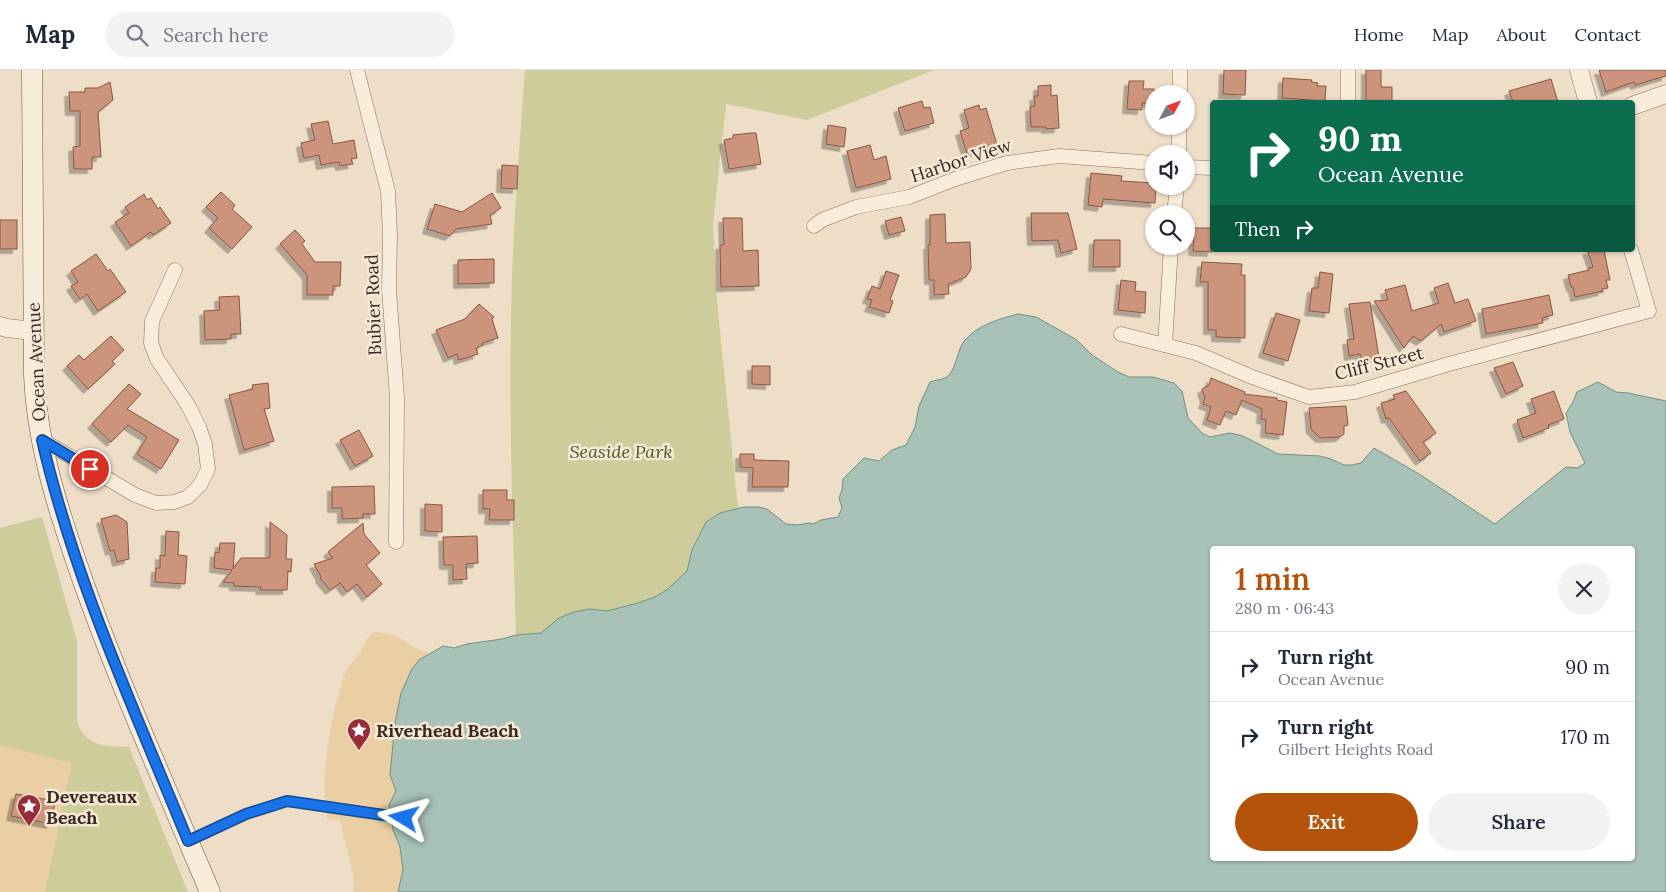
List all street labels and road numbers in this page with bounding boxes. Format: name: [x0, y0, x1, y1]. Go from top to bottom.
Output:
street label: Harbor View: [907, 133, 1015, 187]
street label: Bubier Road: [360, 254, 386, 356]
street label: Ocean Avenue: [21, 302, 51, 422]
street label: Cliff Street: [1332, 341, 1426, 385]

